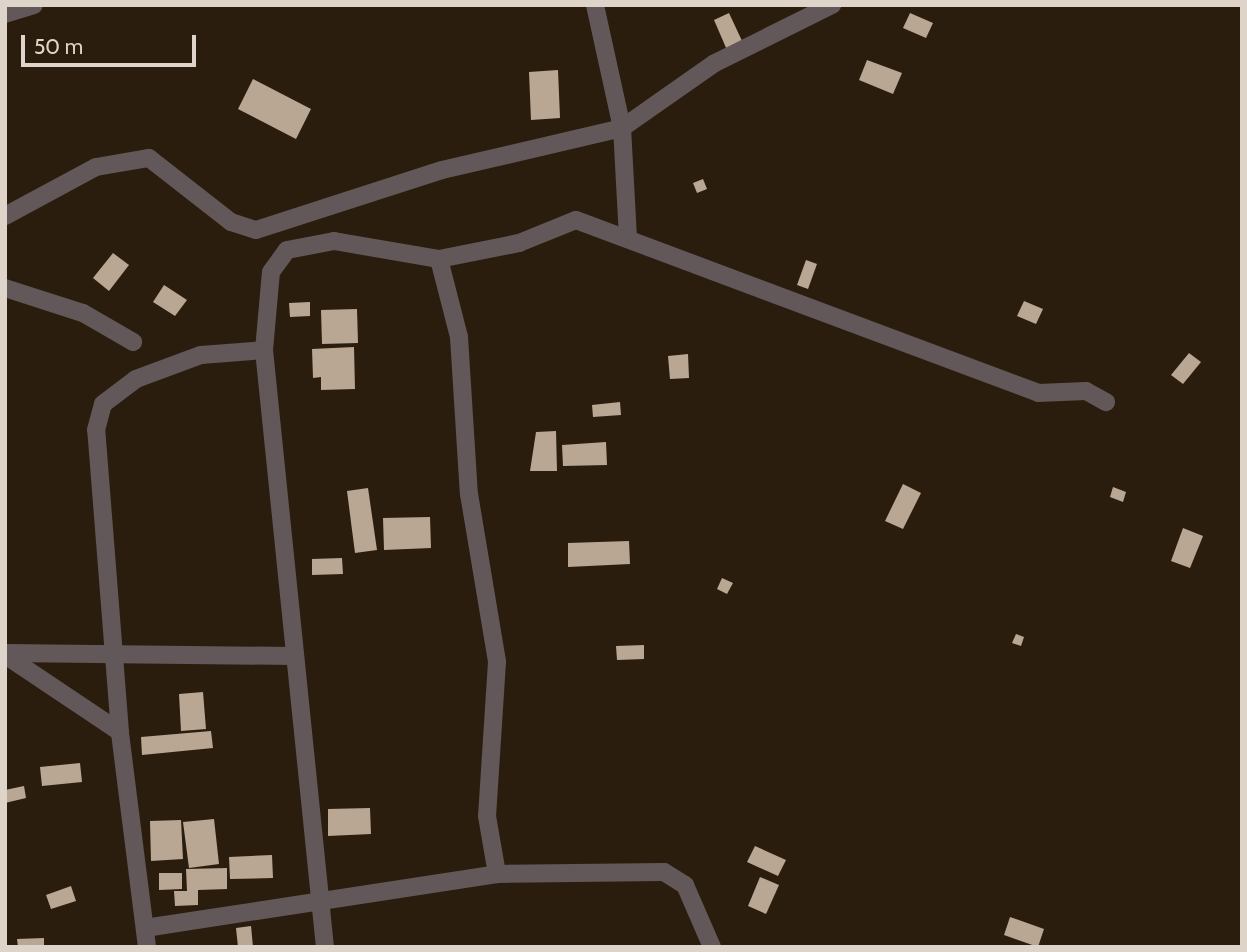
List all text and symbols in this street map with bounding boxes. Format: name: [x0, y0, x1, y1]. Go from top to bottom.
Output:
scale bar: [24, 21, 200, 65]
text: 50 m: [34, 34, 83, 59]

